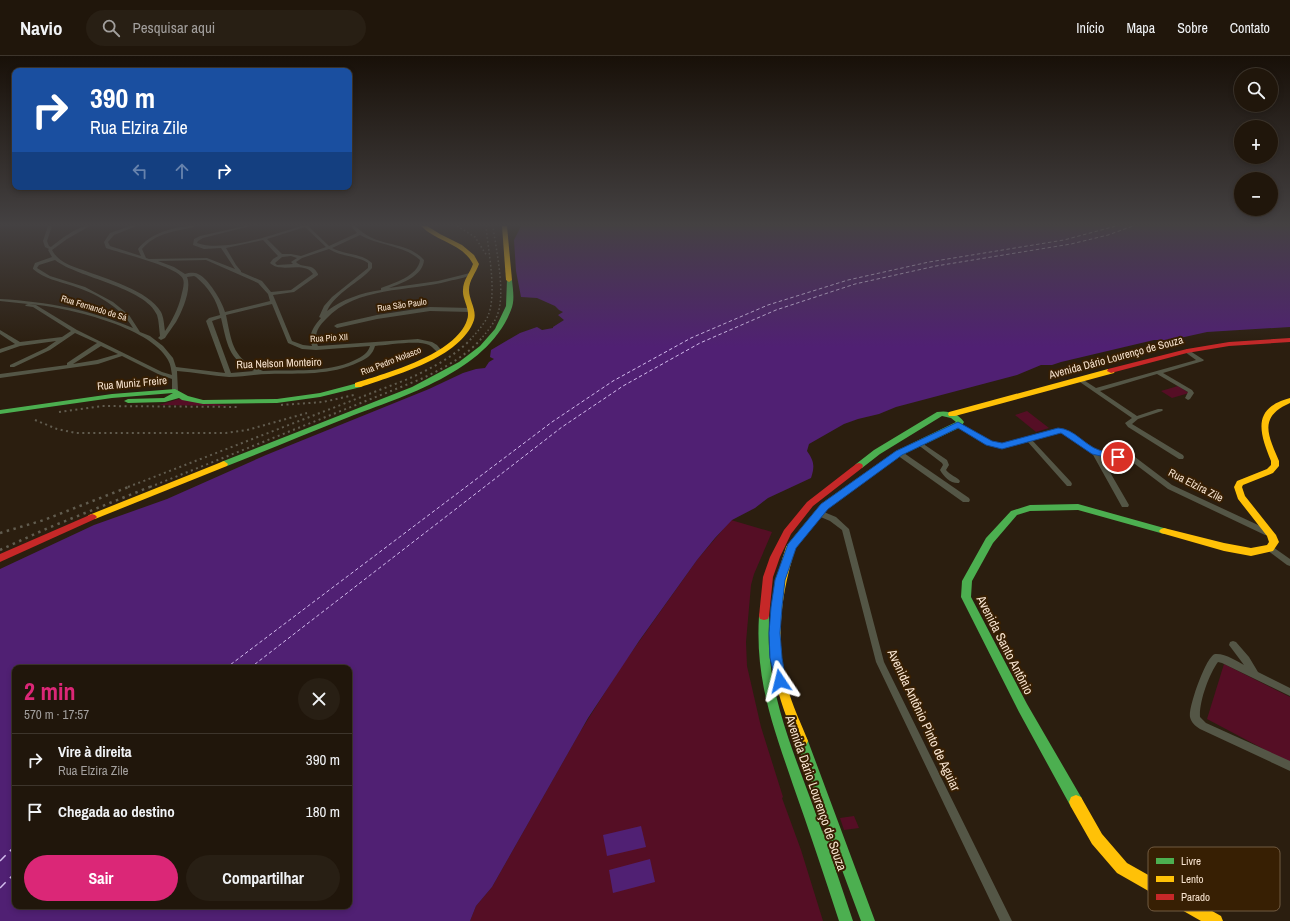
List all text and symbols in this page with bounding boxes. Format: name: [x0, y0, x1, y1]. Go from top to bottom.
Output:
search box: [86, 10, 366, 46]
text: Navio: [20, 15, 62, 41]
icon: search: [100, 17, 122, 39]
text: Pesquisar aqui: [132, 17, 215, 38]
text: Início: [1076, 19, 1104, 37]
text: Mapa: [1126, 19, 1155, 37]
text: Sobre: [1177, 19, 1208, 37]
text: Contato: [1230, 19, 1270, 37]
map controls: [1234, 68, 1278, 216]
button: search: [1234, 68, 1278, 112]
text: 390 m: [90, 79, 155, 117]
icon: right: [24, 84, 76, 136]
text: Rua Elzira Zile: [90, 115, 188, 140]
button: +: [1234, 120, 1278, 164]
icon: left: [129, 160, 151, 182]
icon: ahead: [171, 160, 193, 182]
icon: right: [213, 160, 235, 182]
button: −: [1234, 172, 1278, 216]
street label: Rua Fernando de Sá: [60, 292, 128, 324]
street label: Rua São Paulo: [377, 296, 427, 314]
street label: Rua Pio XII: [310, 331, 348, 345]
street label: Avenida Dário Lourenço de Souza: [1046, 332, 1185, 382]
street label: Rua Pedro Nolasco: [359, 344, 423, 378]
street label: Rua Nelson Monteiro: [236, 355, 322, 371]
street label: Rua Muniz Freire: [96, 373, 168, 393]
pin: [1101, 440, 1135, 474]
icon: arrive: [1107, 446, 1129, 468]
street label: Rua Elzira Zile: [1166, 465, 1226, 505]
street label: Avenida Santo Antônio: [972, 592, 1037, 697]
street label: Avenida Antônio Pinto de Aguiar: [883, 645, 965, 794]
position arrow: [759, 660, 801, 702]
text: 2 min: [24, 675, 75, 707]
button: close: [298, 678, 340, 720]
text: 570 m · 17:57: [24, 706, 89, 723]
street label: Avenida Dário Lourenço de Souza: [781, 712, 851, 873]
text: Vire à direita: [58, 741, 132, 762]
icon: right: [24, 749, 46, 771]
text: 390 m: [306, 749, 340, 770]
text: Rua Elzira Zile: [58, 762, 129, 779]
icon: arrive: [24, 801, 46, 823]
text: Chegada ao destino: [58, 801, 175, 822]
text: 180 m: [306, 801, 340, 822]
legend: [1148, 847, 1280, 911]
text: Livre: [1181, 854, 1201, 868]
button: Sair: [24, 855, 178, 901]
button: Compartilhar: [186, 855, 340, 901]
text: Lento: [1181, 872, 1204, 886]
text: Parado: [1181, 890, 1210, 904]

